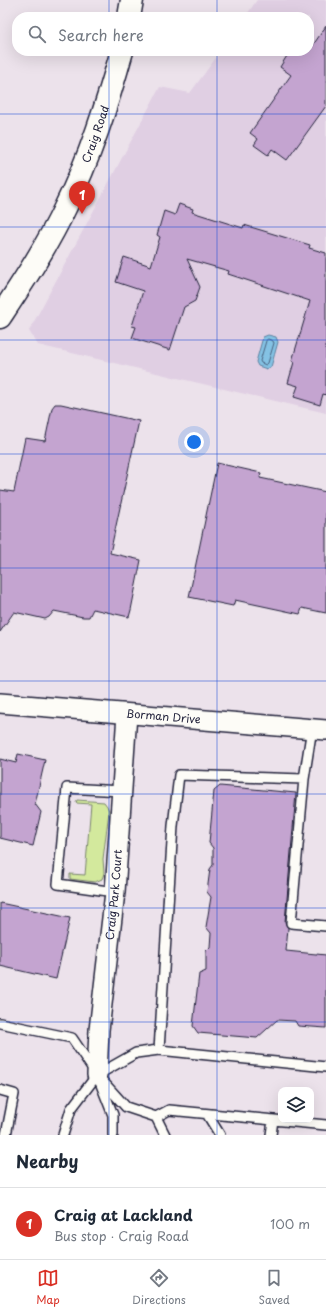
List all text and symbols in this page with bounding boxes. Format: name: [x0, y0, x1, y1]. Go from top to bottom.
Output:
search box: [12, 12, 314, 56]
icon: search: [26, 23, 48, 45]
text: Search here: [58, 23, 144, 46]
street label: Craig Road: [77, 103, 113, 165]
pin: 1: [69, 181, 95, 214]
your location: [184, 432, 204, 452]
street label: Borman Drive: [125, 704, 202, 728]
street label: Craig Park Court: [100, 848, 126, 941]
map controls: [278, 1087, 314, 1123]
button: layers: [278, 1087, 314, 1123]
text: Nearby: [16, 1148, 78, 1174]
text: Craig at Lackland: [54, 1203, 193, 1226]
text: 1: [26, 1214, 32, 1233]
text: 100 m: [270, 1214, 310, 1233]
text: Bus stop · Craig Road: [54, 1226, 189, 1245]
tab: Map: [36, 1267, 60, 1308]
tab: Directions: [132, 1267, 186, 1308]
tab: Saved: [258, 1267, 290, 1308]

